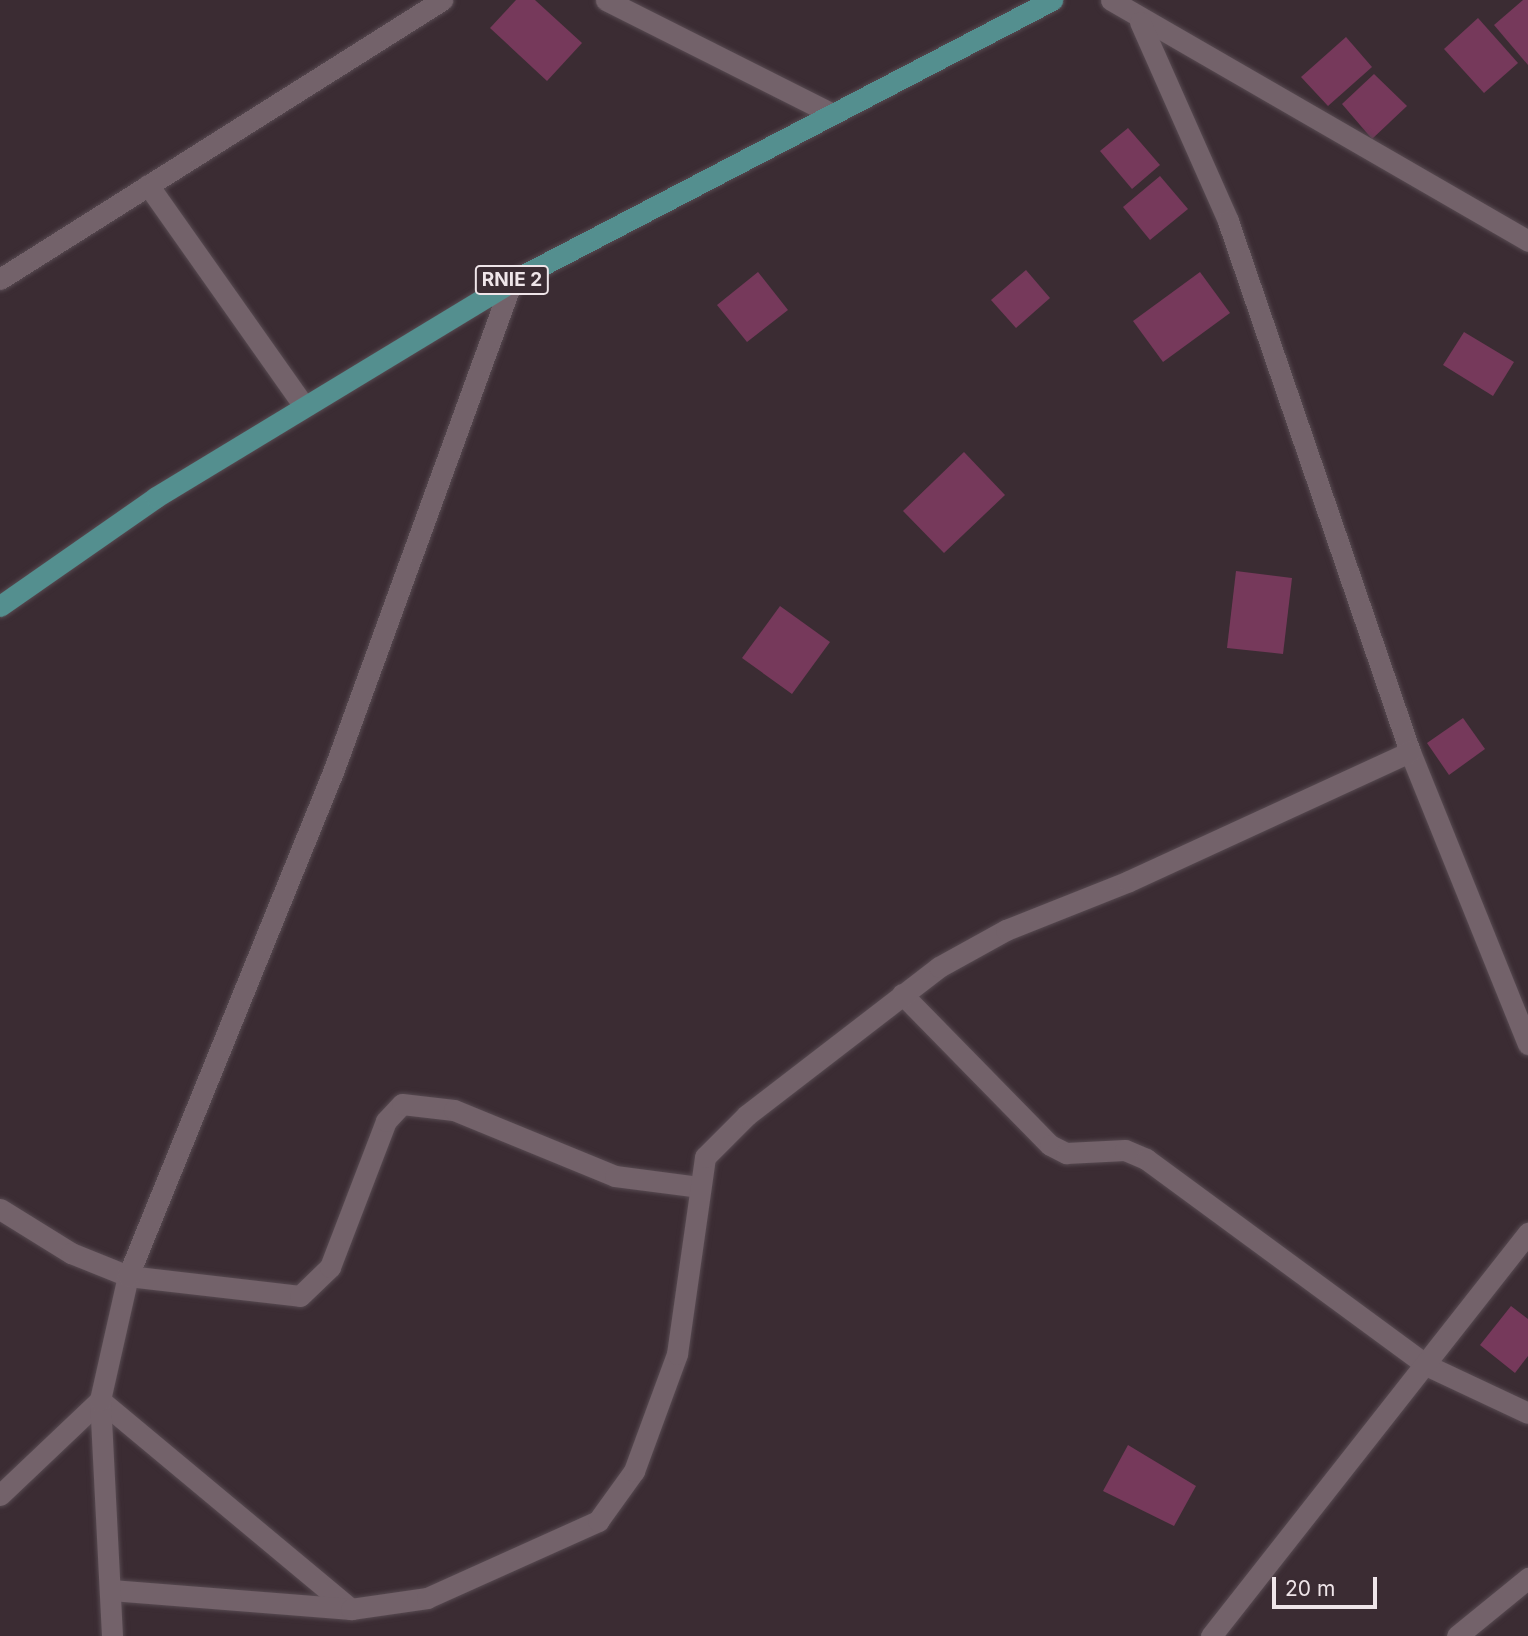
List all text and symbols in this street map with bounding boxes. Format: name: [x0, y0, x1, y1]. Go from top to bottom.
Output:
road number: RNIE 2: [474, 264, 550, 296]
scale bar: [1276, 1562, 1381, 1606]
text: 20 m: [1285, 1576, 1335, 1601]

